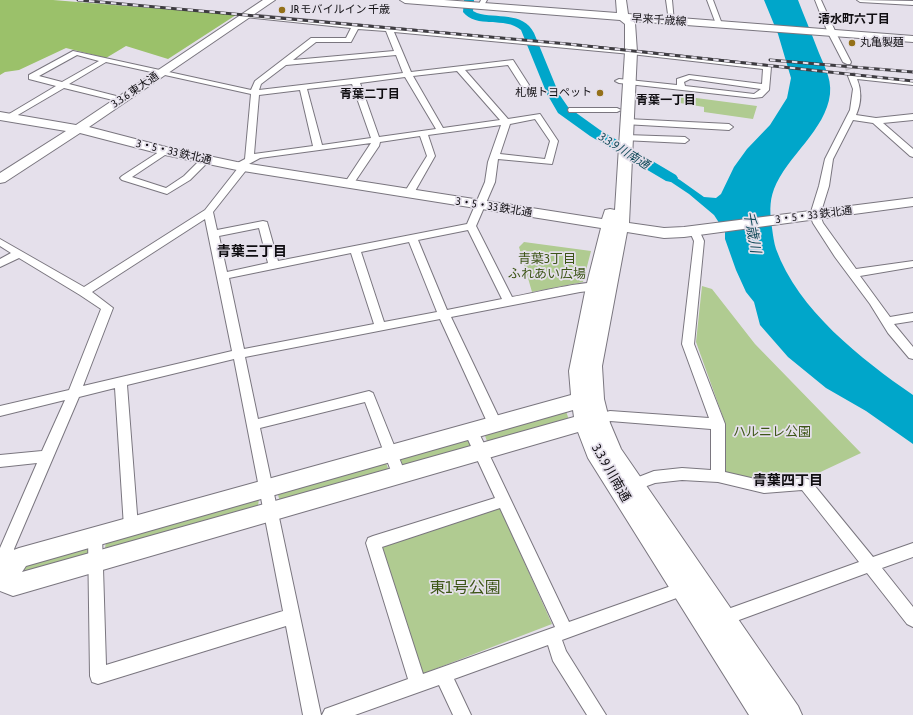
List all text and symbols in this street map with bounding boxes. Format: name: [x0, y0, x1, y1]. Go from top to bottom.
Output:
place label: JR モバイルイン 千歳: [290, 3, 390, 17]
marker: JR モバイルイン 千歳: [277, 5, 287, 15]
street label: 早来千歳線: [631, 11, 687, 29]
district label: 清水町六丁目: [818, 12, 890, 26]
place label: 丸亀製麺: [860, 36, 904, 50]
marker: 丸亀製麺: [847, 38, 857, 48]
street label: 3.3.6 東大通: [109, 69, 161, 111]
place label: 札幌トヨペット: [515, 86, 592, 100]
district label: 青葉二丁目: [340, 87, 400, 101]
marker: 札幌トヨペット: [595, 88, 605, 98]
district label: 青葉一丁目: [636, 93, 696, 107]
water label: 3.3.9川南通: [596, 130, 652, 172]
street label: 3・5・33 鉄北通: [135, 137, 213, 167]
street label: 3・5・33 鉄北通: [455, 194, 533, 220]
street label: 3・5・33 鉄北通: [775, 204, 853, 226]
water label: 千歳川: [740, 210, 764, 254]
district label: 青葉三丁目: [217, 244, 287, 260]
park label: 青葉3丁目 ふれあい広場: [508, 251, 586, 282]
park label: ハルニレ公園: [733, 424, 811, 440]
street label: 3.3.9 川南通: [588, 442, 634, 504]
district label: 青葉四丁目: [753, 473, 823, 489]
park label: 東1号公園: [429, 578, 501, 598]

